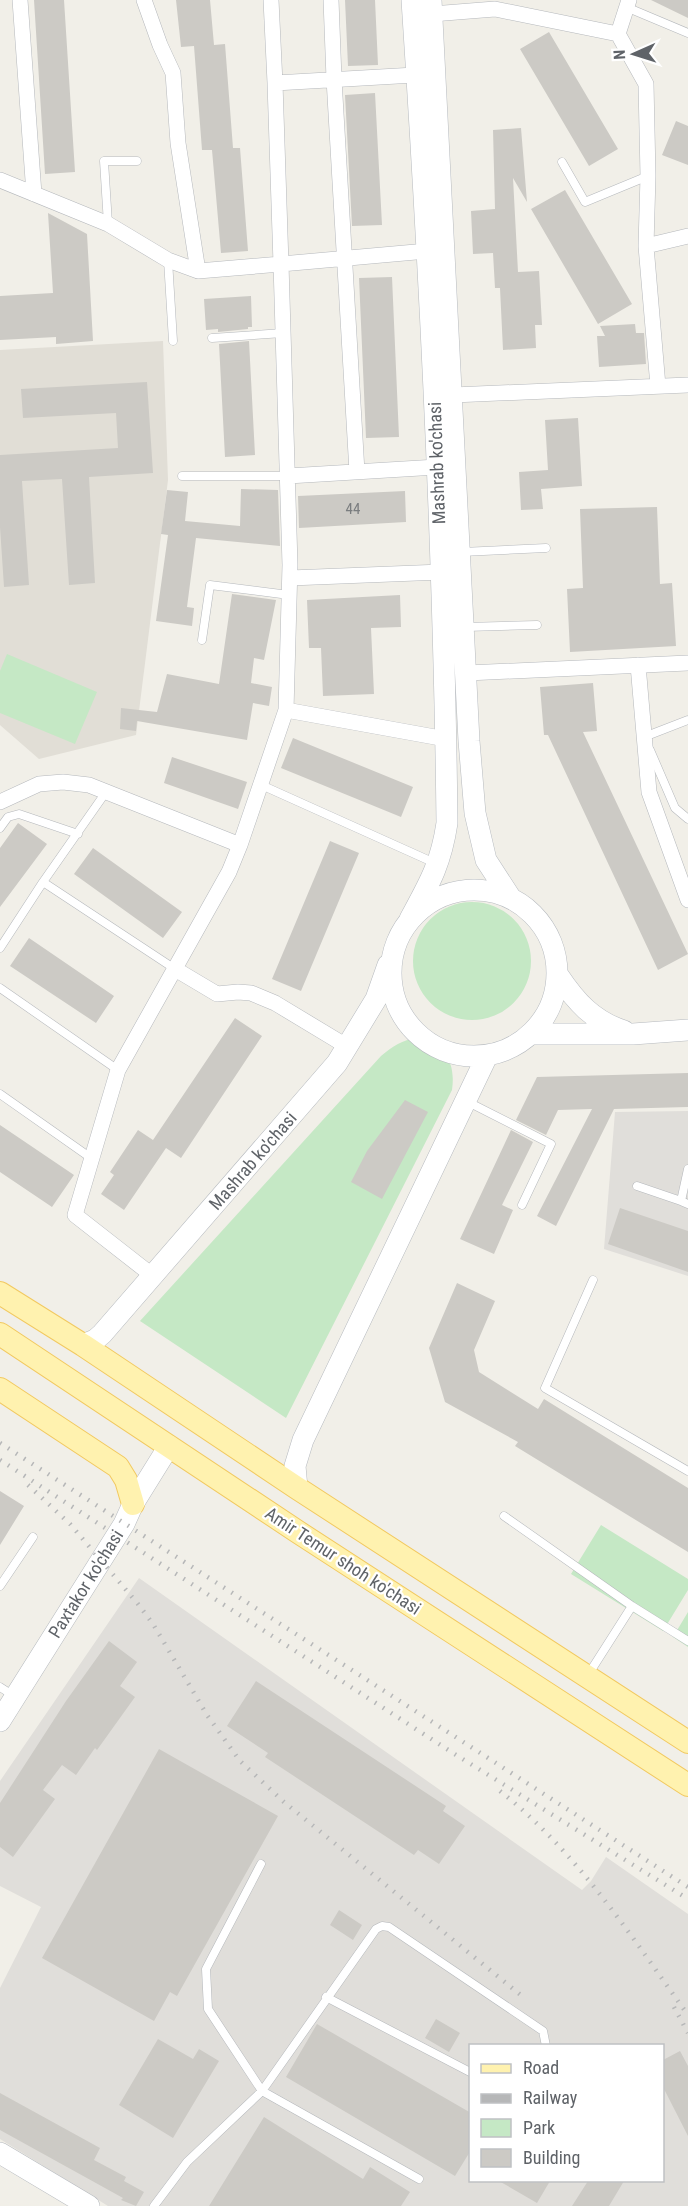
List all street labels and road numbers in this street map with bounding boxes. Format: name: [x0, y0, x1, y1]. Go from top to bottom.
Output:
street label: Mashrab ko'chasi: [424, 401, 449, 525]
street label: Mashrab ko'chasi: [205, 1108, 301, 1214]
street label: Amir Temur shoh ko'chasi: [261, 1502, 425, 1619]
street label: Paxtakor ko'chasi: [44, 1526, 127, 1642]

